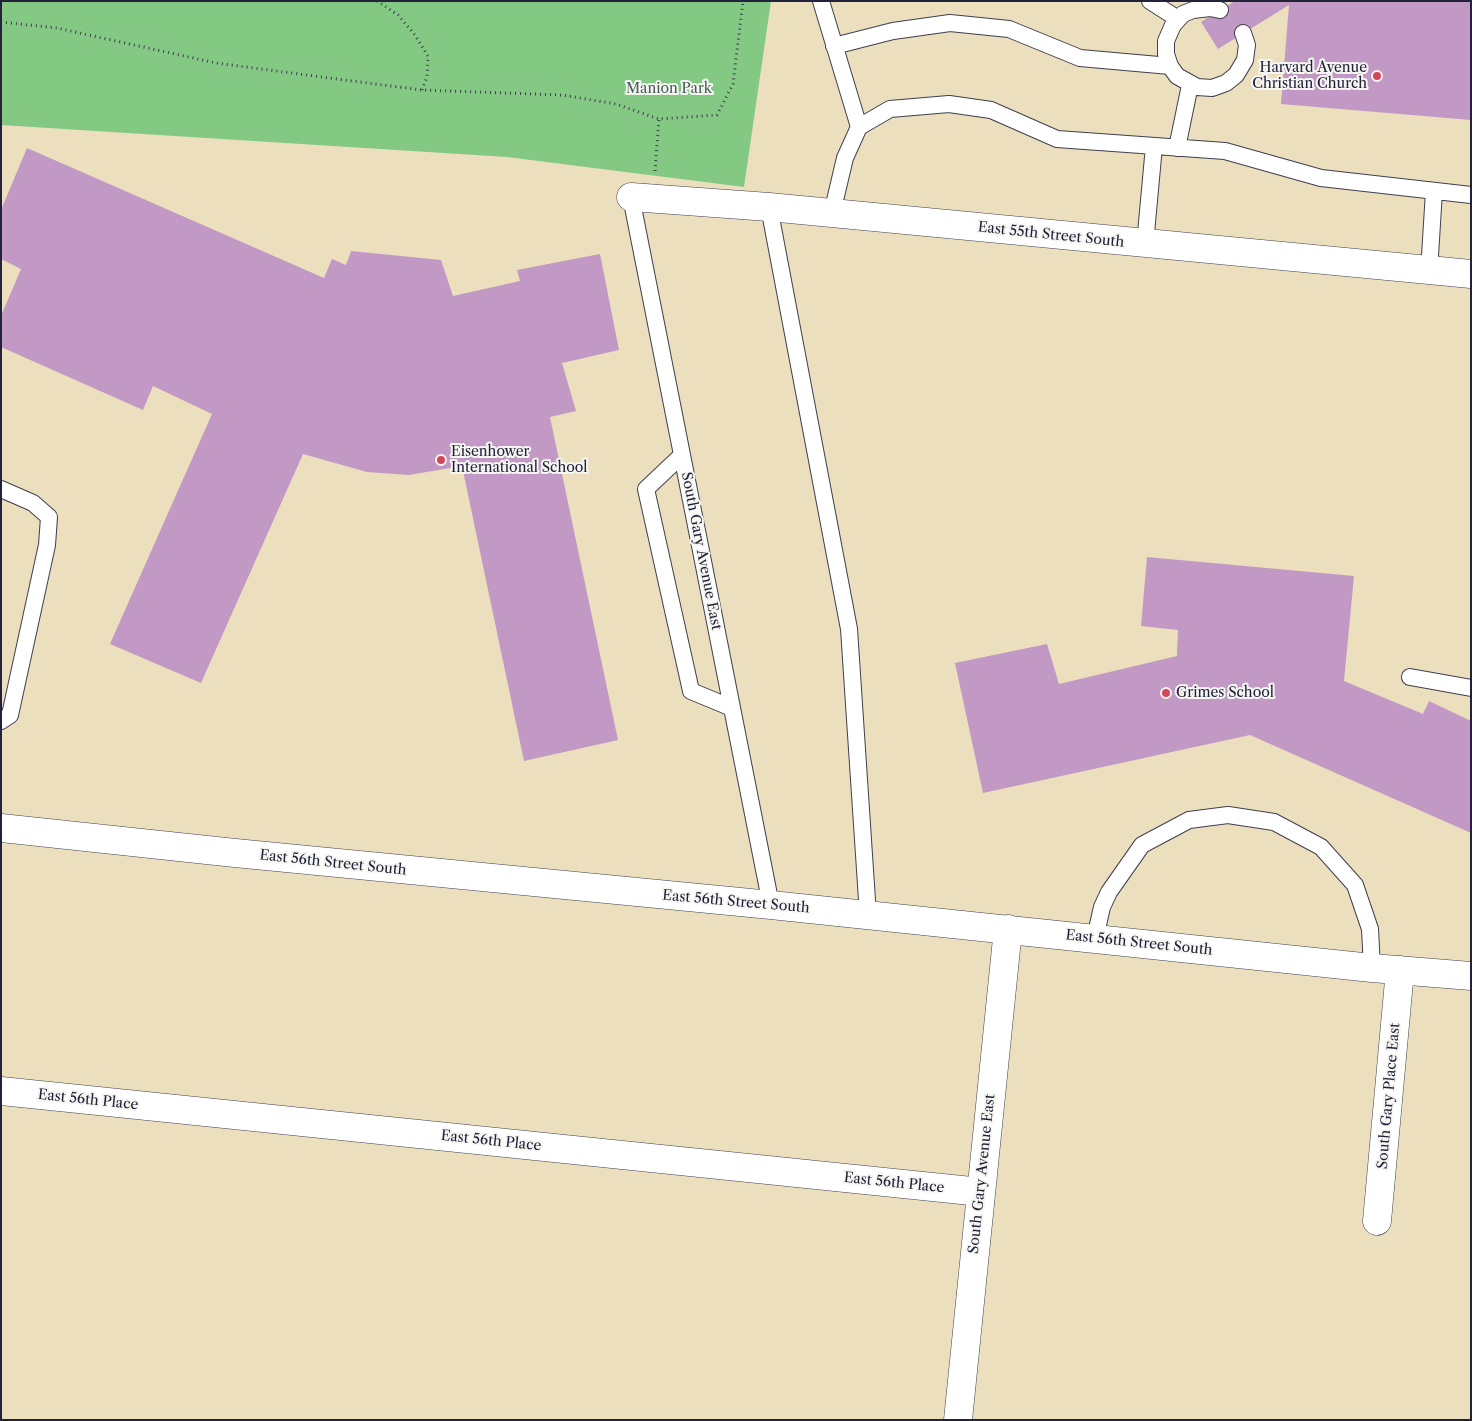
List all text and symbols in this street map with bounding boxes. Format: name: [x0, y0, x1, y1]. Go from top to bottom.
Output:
place label: Harvard Avenue Christian Church: [1252, 60, 1367, 92]
marker: Harvard Avenue Christian Church: [1371, 70, 1383, 82]
park label: Manion Park: [626, 81, 712, 97]
street label: East 55th Street South: [977, 219, 1125, 251]
place label: Eisenhower International School: [451, 444, 588, 477]
marker: Eisenhower International School: [435, 454, 447, 466]
street label: South Gary Avenue East: [677, 471, 725, 631]
place label: Grimes School: [1176, 685, 1274, 701]
marker: Grimes School: [1160, 687, 1172, 699]
street label: East 56th Street South: [259, 847, 407, 879]
street label: East 56th Street South: [662, 887, 810, 917]
street label: East 56th Street South: [1065, 927, 1213, 959]
street label: South Gary Place East: [1374, 1022, 1404, 1170]
street label: East 56th Place: [37, 1086, 139, 1114]
street label: South Gary Avenue East: [965, 1093, 999, 1255]
street label: East 56th Place: [440, 1127, 542, 1155]
street label: East 56th Place: [843, 1169, 945, 1197]

